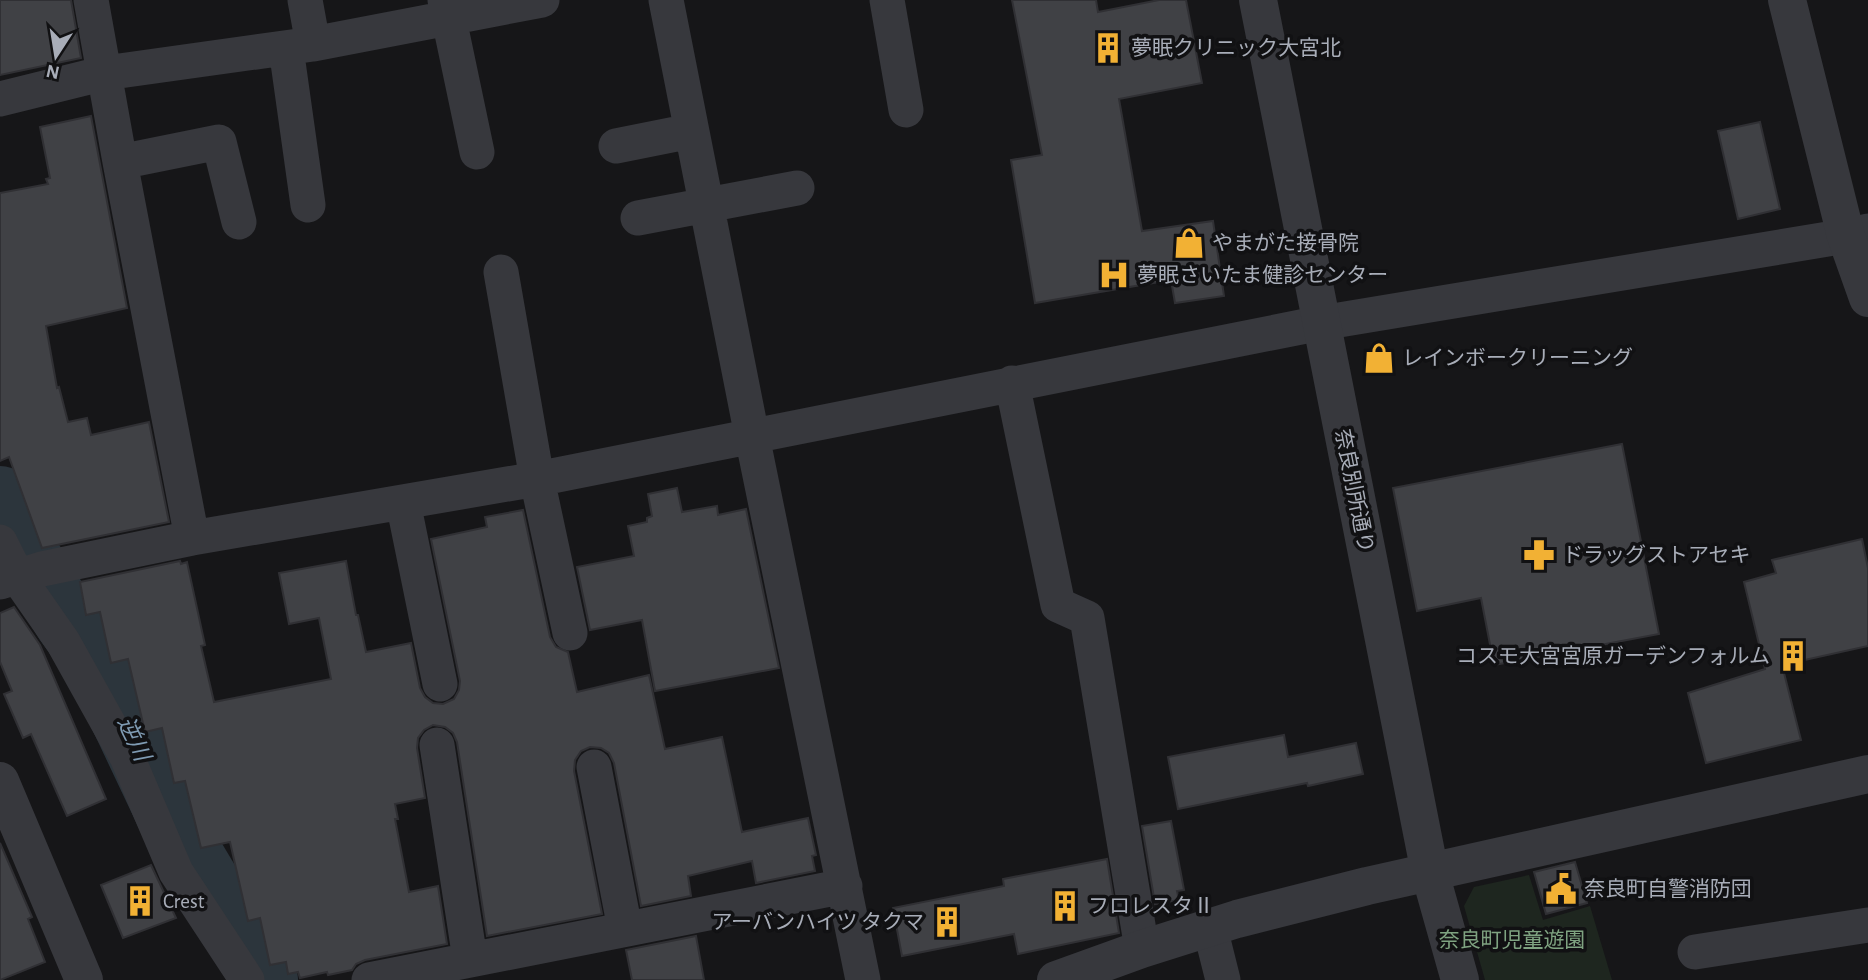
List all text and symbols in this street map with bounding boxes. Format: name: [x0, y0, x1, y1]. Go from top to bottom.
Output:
north arrow: [21, 21, 91, 91]
building icon: 夢眠クリニック大宮北: [1091, 31, 1125, 65]
place label: 夢眠クリニック大宮北: [1131, 37, 1341, 59]
text: N: [44, 60, 61, 82]
shop icon: やまがた接骨院: [1172, 226, 1206, 260]
place label: やまがた接骨院: [1212, 232, 1359, 254]
hospital icon: 夢眠さいたま健診センター: [1097, 258, 1131, 292]
place label: 夢眠さいたま健診センター: [1137, 264, 1388, 286]
shop icon: レインボークリーニング: [1362, 341, 1396, 375]
place label: レインボークリーニング: [1402, 347, 1633, 369]
street label: 奈良別所通り: [1332, 427, 1377, 555]
pharmacy icon: ドラッグストアセキ: [1522, 538, 1556, 572]
place label: ドラッグストアセキ: [1562, 544, 1751, 566]
building icon: コスモ大宮宮原ガーデンフォルム: [1776, 639, 1810, 673]
place label: コスモ大宮宮原ガーデンフォルム: [1456, 645, 1770, 667]
water label: 逆川: [113, 712, 156, 767]
public building icon: 奈良町自警消防団: [1544, 872, 1578, 906]
place label: 奈良町自警消防団: [1584, 878, 1752, 900]
building icon: Crest: [123, 884, 157, 918]
building icon: フロレスタⅡ: [1048, 889, 1082, 923]
place label: Crest: [163, 891, 205, 912]
place label: フロレスタⅡ: [1088, 895, 1214, 917]
building icon: アーバンハイツ タクマ: [930, 905, 964, 939]
place label: アーバンハイツ タクマ: [711, 911, 924, 933]
park label: 奈良町児童遊園: [1439, 929, 1586, 951]

